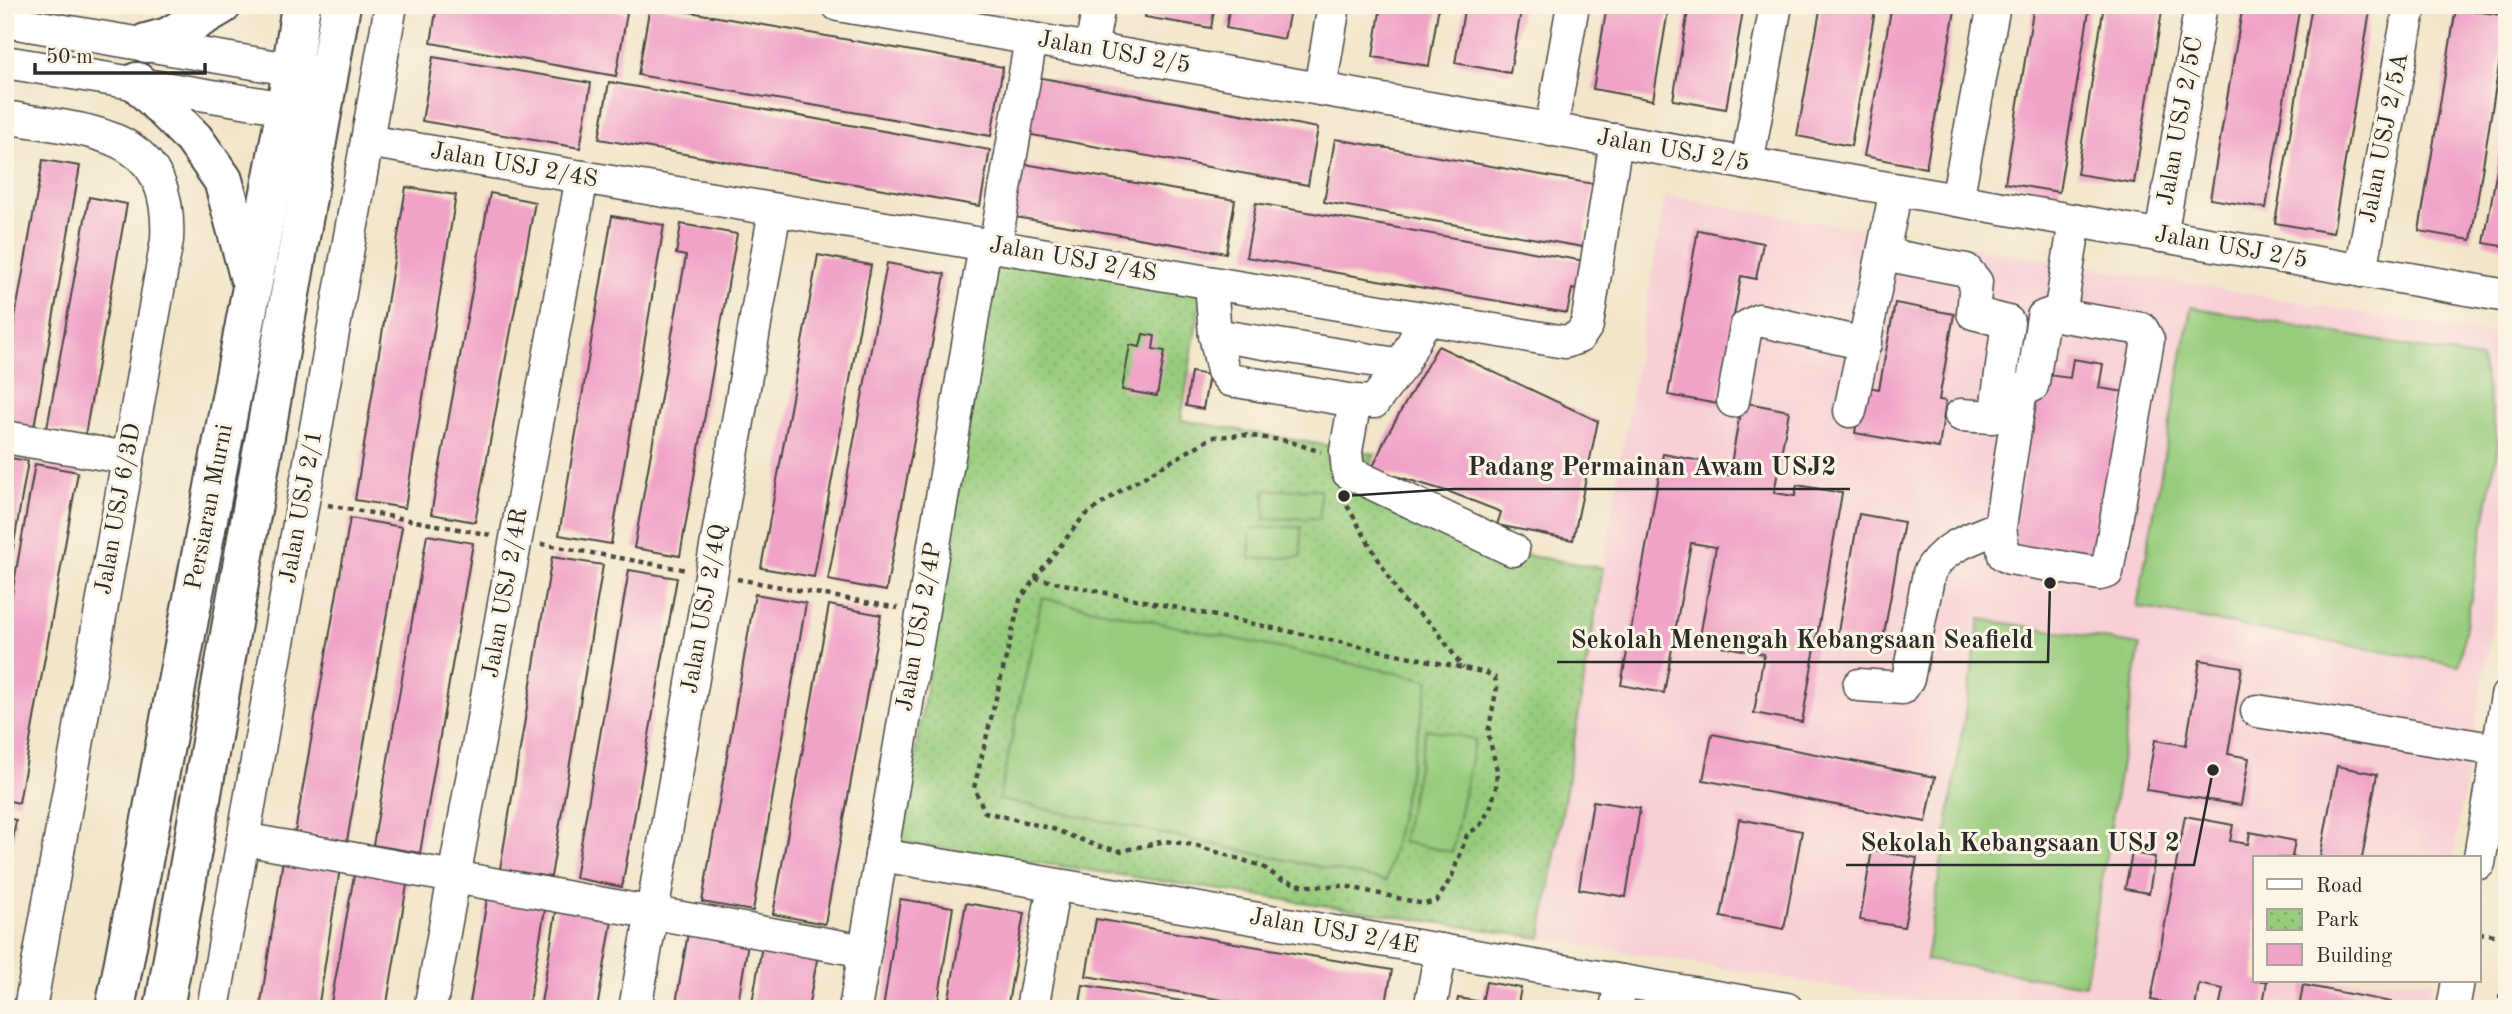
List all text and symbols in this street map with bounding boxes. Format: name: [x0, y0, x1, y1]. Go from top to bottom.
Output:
street label: Jalan USJ 2/5: [1036, 28, 1192, 78]
scale bar: [35, 32, 205, 76]
street label: Jalan USJ 2/5C: [2154, 35, 2208, 207]
text: 50 m: [46, 47, 93, 68]
street label: Jalan USJ 2/5A: [2357, 51, 2413, 225]
street label: Jalan USJ 2/5: [1595, 126, 1751, 176]
street label: Jalan USJ 2/4S: [428, 139, 600, 193]
street label: Jalan USJ 2/5: [2153, 223, 2309, 273]
street label: Jalan USJ 2/4S: [987, 233, 1159, 287]
street label: Jalan USJ 6/3D: [92, 421, 146, 597]
street label: Persiaran Murni: [182, 422, 238, 592]
street label: Jalan USJ 2/1: [277, 429, 327, 585]
callout: Padang Permainan Awam USJ2: [1453, 442, 1850, 489]
text: Padang Permainan Awam USJ2: [1468, 455, 1836, 481]
street label: Jalan USJ 2/4R: [479, 506, 533, 680]
street label: Jalan USJ 2/4Q: [678, 522, 732, 696]
street label: Jalan USJ 2/4P: [893, 541, 947, 713]
callout: Sekolah Menengah Kebangsaan Seafield: [1557, 615, 2048, 662]
text: Sekolah Menengah Kebangsaan Seafield: [1570, 628, 2034, 654]
callout: Sekolah Kebangsaan USJ 2: [1846, 818, 2194, 865]
text: Sekolah Kebangsaan USJ 2: [1860, 831, 2180, 857]
legend: [2253, 856, 2480, 982]
text: Road: [2316, 876, 2363, 897]
street label: Jalan USJ 2/4E: [1248, 905, 1420, 959]
text: Park: [2316, 910, 2359, 931]
text: Building: [2316, 946, 2393, 967]

